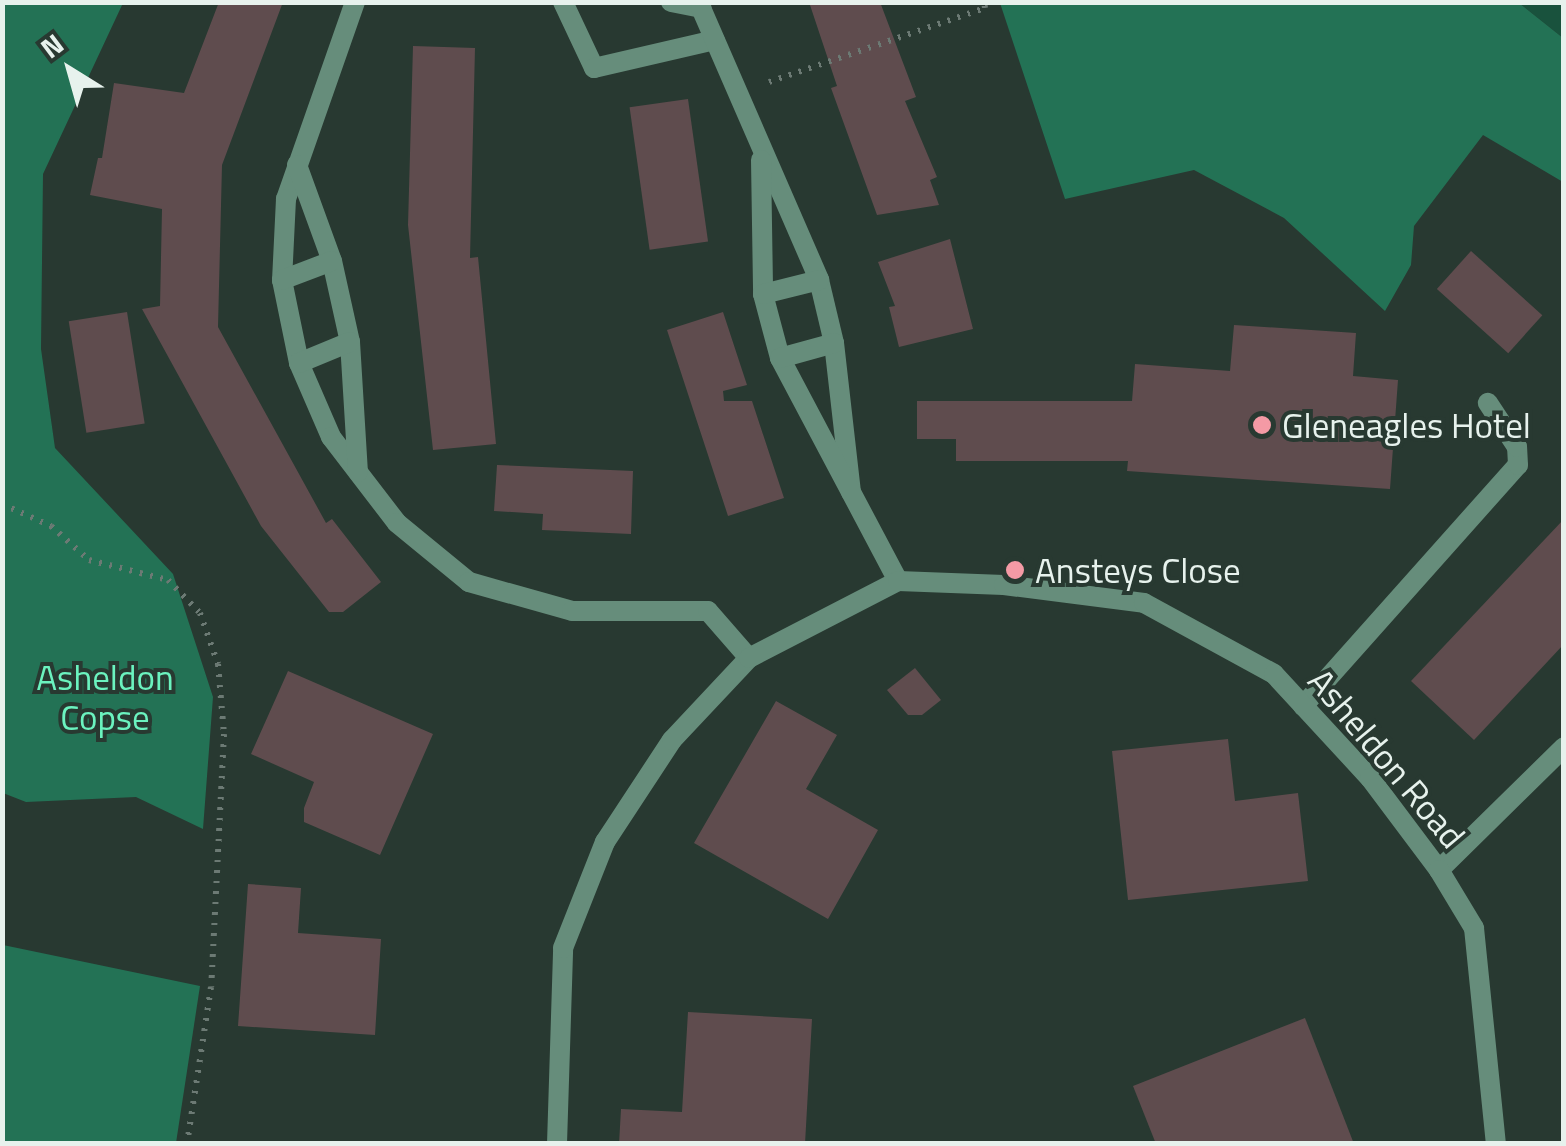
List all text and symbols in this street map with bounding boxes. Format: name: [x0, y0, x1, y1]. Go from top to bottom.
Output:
north arrow: [20, 20, 120, 120]
text: N: [31, 23, 72, 69]
place label: Gleneagles Hotel: [1282, 404, 1531, 446]
marker: Gleneagles Hotel: [1251, 414, 1273, 436]
place label: Ansteys Close: [1035, 549, 1241, 591]
marker: Ansteys Close: [1004, 559, 1026, 581]
park label: Asheldon Copse: [36, 656, 174, 738]
street label: Asheldon Road: [1300, 660, 1474, 856]

